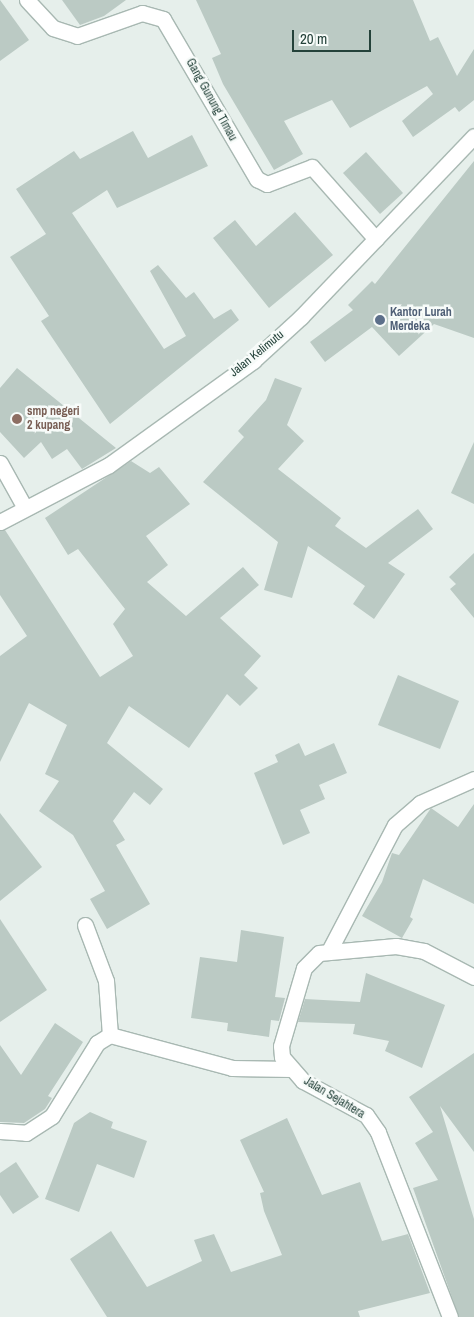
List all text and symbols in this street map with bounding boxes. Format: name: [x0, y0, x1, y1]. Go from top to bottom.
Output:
scale bar: [294, 20, 373, 52]
text: 20 m: [300, 28, 327, 49]
street label: Gang Gunung Timau: [182, 56, 240, 144]
place label: Kantor Lurah Merdeka: [390, 306, 452, 334]
marker: Kantor Lurah Merdeka: [374, 314, 386, 326]
street label: Jalan Kelimutu: [227, 328, 287, 380]
place label: smp negeri 2 kupang: [27, 405, 79, 433]
marker: smp negeri 2 kupang: [11, 413, 23, 425]
street label: Jalan Sejahtera: [301, 1074, 367, 1122]

